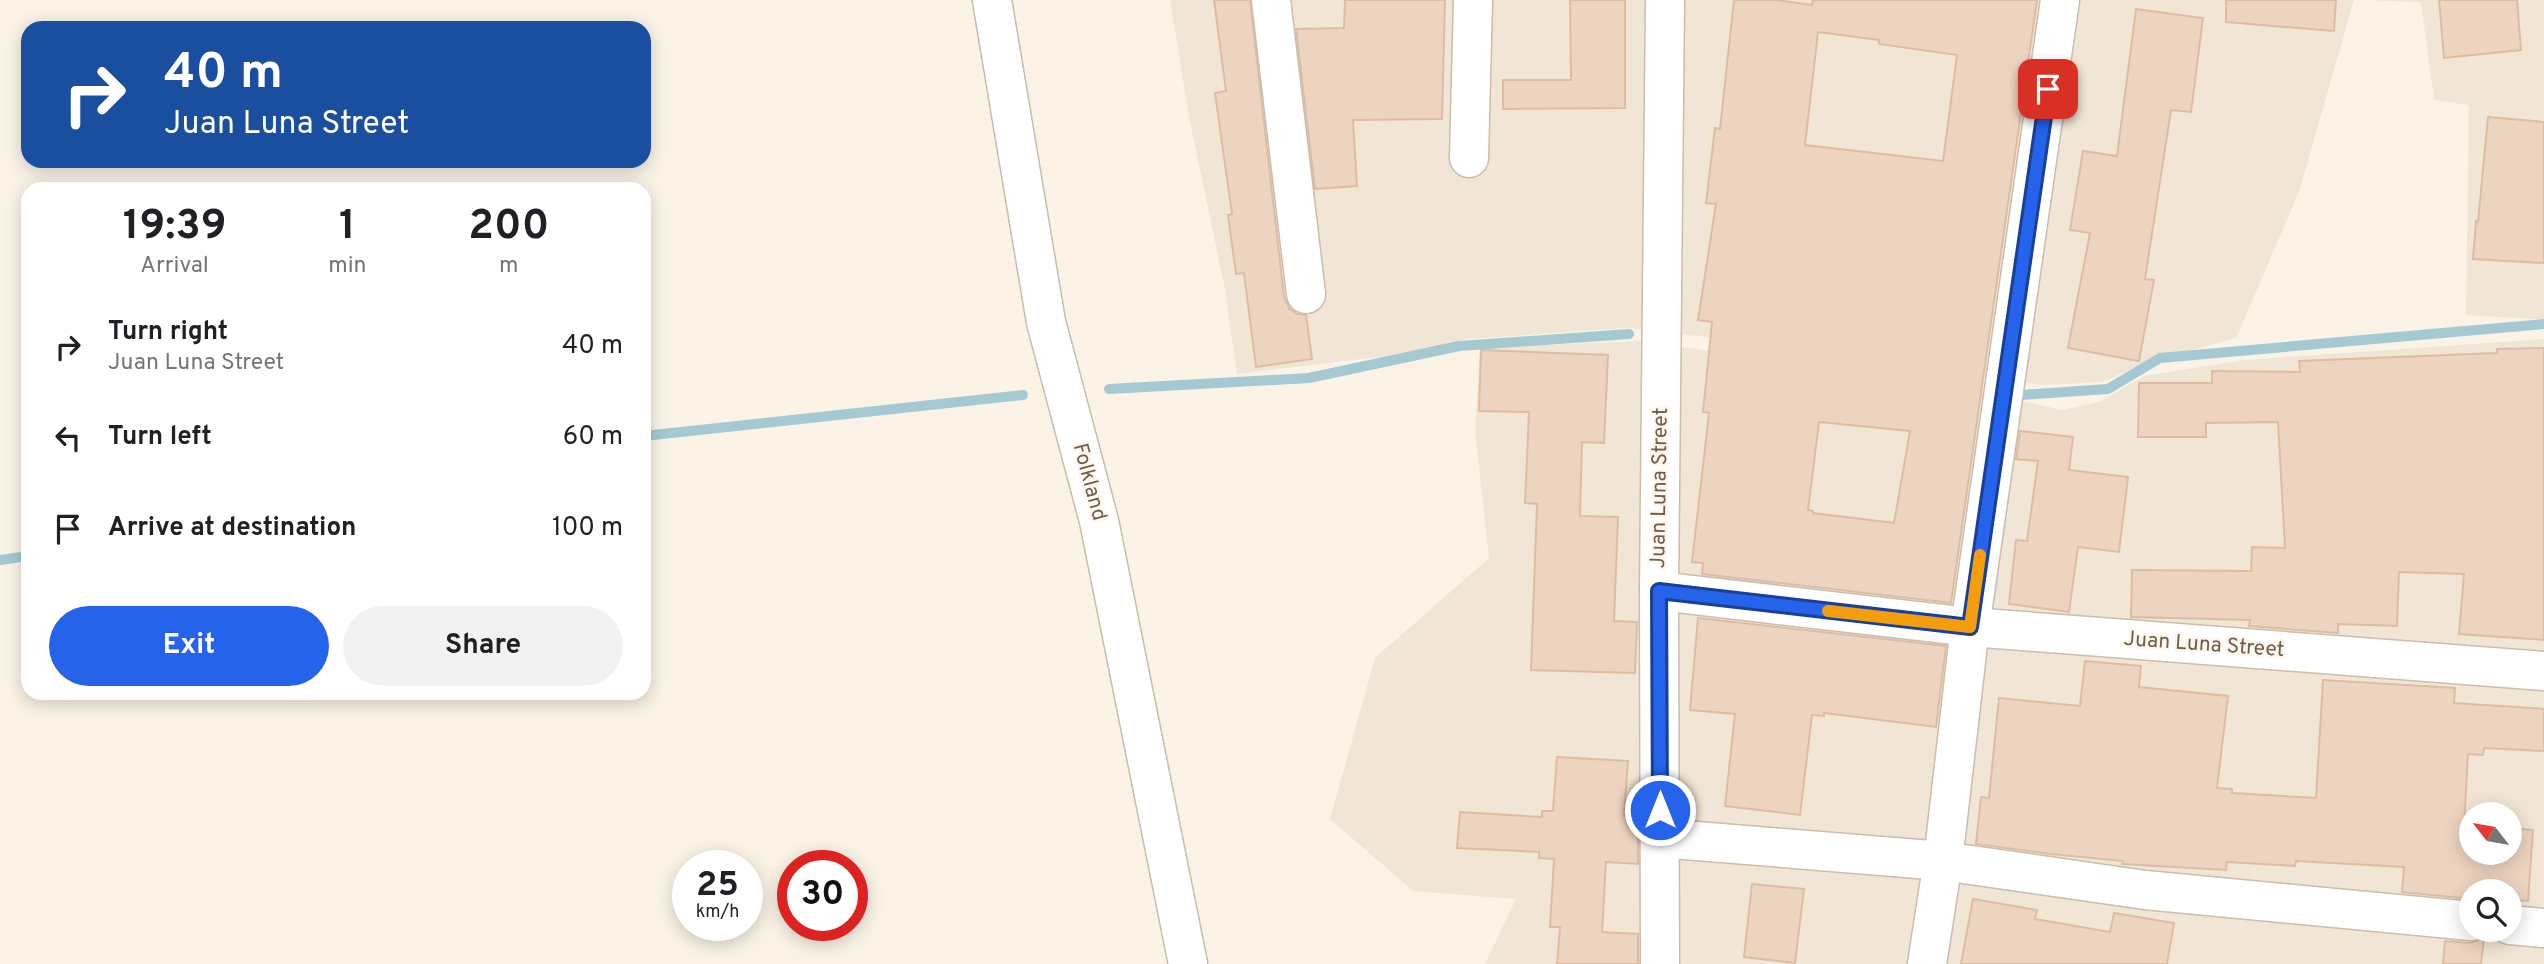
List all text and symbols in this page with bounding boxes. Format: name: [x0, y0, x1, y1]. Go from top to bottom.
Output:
text: 40 m: [164, 44, 283, 106]
icon: right: [49, 49, 140, 140]
pin: [2018, 59, 2078, 119]
icon: arrive: [2029, 70, 2067, 108]
text: Juan Luna Street: [164, 105, 409, 145]
text: 19:39: [123, 201, 226, 254]
text: 1: [339, 201, 356, 254]
text: 200: [468, 201, 549, 254]
text: Arrival: [140, 252, 209, 281]
text: min: [328, 252, 366, 281]
text: m: [499, 252, 518, 281]
text: Turn right: [108, 316, 228, 349]
icon: right: [49, 328, 87, 366]
text: 40 m: [562, 330, 623, 363]
text: Juan Luna Street: [108, 349, 284, 378]
street label: Juan Luna Street: [1645, 407, 1675, 569]
icon: left: [49, 419, 87, 457]
text: Turn left: [108, 421, 212, 454]
text: 60 m: [563, 421, 623, 454]
street label: Folkland: [1066, 440, 1112, 524]
icon: arrive: [49, 510, 87, 548]
text: Arrive at destination: [108, 512, 356, 545]
text: 100 m: [552, 512, 623, 545]
button: Exit: [49, 606, 329, 686]
button: Share: [343, 606, 623, 686]
street label: Juan Luna Street: [2123, 626, 2285, 664]
position arrow: [1623, 773, 1697, 847]
north arrow: [2459, 802, 2522, 864]
map controls: [2459, 802, 2522, 942]
speed limit sign: 30: [777, 850, 868, 941]
text: 25: [696, 864, 739, 908]
button: search: [2459, 879, 2522, 942]
text: km/h: [696, 901, 739, 924]

